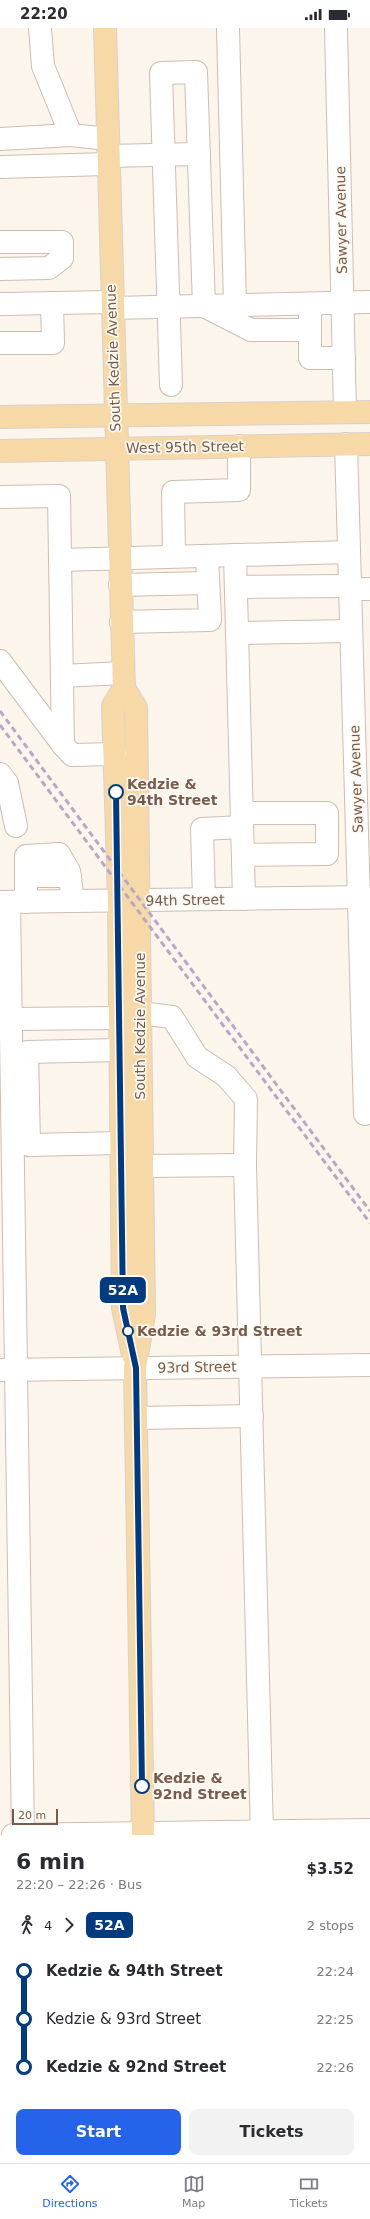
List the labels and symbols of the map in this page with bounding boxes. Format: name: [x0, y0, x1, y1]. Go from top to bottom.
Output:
street label: Sawyer Avenue: [332, 166, 350, 274]
street label: South Kedzie Avenue: [102, 284, 124, 432]
street label: West 95th Street: [126, 438, 245, 456]
street label: Sawyer Avenue: [346, 725, 366, 833]
place label: Kedzie & 94th Street: [127, 776, 218, 808]
marker: Kedzie & 94th Street: [108, 784, 124, 800]
street label: 94th Street: [145, 891, 225, 909]
street label: South Kedzie Avenue: [132, 952, 148, 1100]
line badge: 52A: [100, 1277, 146, 1303]
place label: Kedzie & 93rd Street: [137, 1323, 302, 1339]
marker: Kedzie & 93rd Street: [122, 1325, 134, 1337]
street label: 93rd Street: [157, 1358, 237, 1376]
place label: Kedzie & 92nd Street: [153, 1770, 247, 1802]
marker: Kedzie & 92nd Street: [134, 1778, 150, 1794]
scale bar: [12, 1807, 58, 1826]

